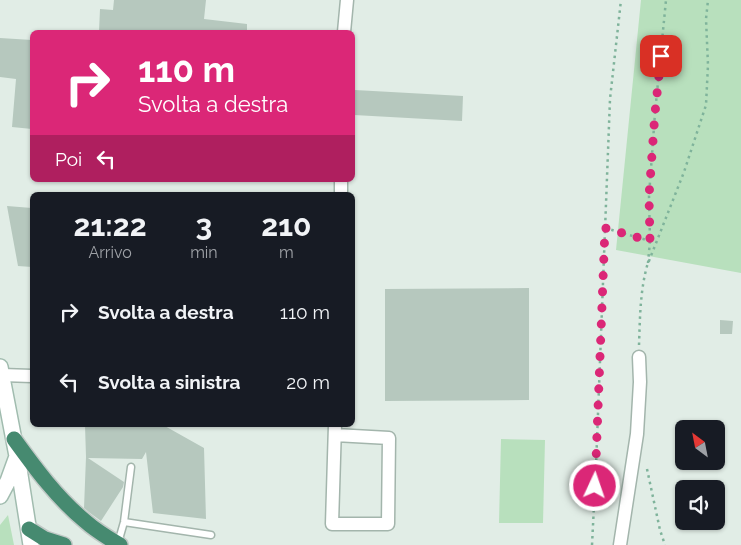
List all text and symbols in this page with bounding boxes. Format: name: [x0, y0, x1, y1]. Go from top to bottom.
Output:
pin: [640, 35, 682, 77]
icon: arrive: [647, 42, 675, 70]
text: 110 m: [138, 49, 235, 90]
icon: right: [55, 50, 120, 115]
text: Svolta a destra: [138, 91, 288, 117]
icon: left: [92, 145, 120, 173]
text: Poi: [55, 148, 82, 170]
text: 21:22: [74, 208, 147, 243]
text: 3: [196, 208, 212, 243]
text: 210: [261, 208, 311, 243]
text: Arrivo: [88, 243, 132, 262]
text: min: [190, 243, 218, 262]
text: m: [279, 243, 294, 262]
icon: right: [55, 298, 83, 326]
text: Svolta a destra: [98, 301, 234, 323]
text: 110 m: [280, 301, 330, 323]
icon: left: [55, 368, 83, 396]
text: Svolta a sinistra: [98, 371, 240, 393]
text: 20 m: [286, 371, 330, 393]
north arrow: [675, 420, 725, 470]
map controls: [675, 420, 725, 530]
position arrow: [568, 459, 620, 511]
button: sound: [675, 480, 725, 530]

